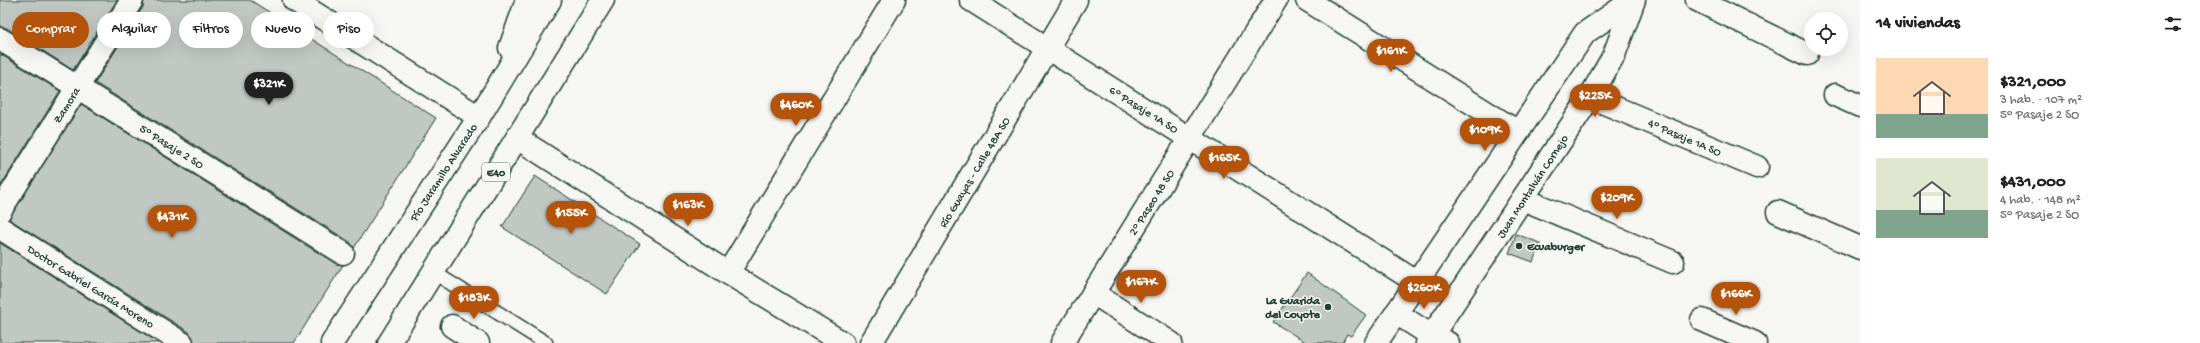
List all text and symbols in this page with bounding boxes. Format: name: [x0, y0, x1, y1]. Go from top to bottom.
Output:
chip: Comprar: [12, 12, 89, 48]
chip: Alquilar: [97, 12, 171, 48]
chip: Filtros: [179, 12, 243, 48]
chip: Nuevo: [251, 12, 315, 48]
chip: Piso: [323, 12, 374, 48]
map controls: [1804, 12, 1848, 56]
button: locate: [1804, 12, 1848, 56]
icon: filters: [2162, 13, 2184, 35]
text: 14 viviendas: [1876, 14, 1960, 34]
pin: $161K: [1363, 39, 1419, 73]
text: $161K: [1376, 44, 1406, 59]
pin: $321K: [241, 72, 297, 106]
text: $321,000: [2000, 73, 2066, 93]
icon: home: [1908, 74, 1956, 122]
text: $321K: [253, 77, 285, 92]
street label: 6° Pasaje 1A SO: [1106, 84, 1180, 138]
pin: $225K: [1567, 84, 1623, 118]
street label: Zamora: [51, 85, 84, 127]
text: $225K: [1579, 89, 1611, 104]
pin: $460K: [768, 93, 824, 127]
text: 3 hab. · 107 m²: [2000, 93, 2082, 108]
text: $460K: [779, 98, 813, 113]
text: 5° Pasaje 2 SO: [2000, 108, 2079, 123]
street label: Río Guayas - Calle 48A SO: [937, 115, 1014, 231]
street label: 4° Pasaje 1A SO: [1645, 117, 1723, 161]
pin: $109K: [1457, 118, 1513, 152]
street label: 5° Pasaje 2 SO: [136, 122, 206, 173]
street label: Pío Jaramillo Alvarado: [407, 122, 481, 225]
text: $109K: [1469, 123, 1501, 138]
street label: Juan Montalván Cornejo: [1495, 133, 1572, 242]
pin: $165K: [1196, 146, 1252, 180]
text: $165K: [1208, 151, 1240, 166]
road number: E40: [482, 163, 510, 181]
street label: 2° Paseo 48 SO: [1127, 168, 1179, 239]
text: $431,000: [2000, 173, 2066, 193]
icon: home: [1908, 174, 1956, 222]
pin: $209K: [1589, 186, 1645, 220]
text: $209K: [1600, 191, 1634, 206]
pin: $163K: [660, 193, 716, 227]
text: 4 hab. · 148 m²: [2000, 193, 2081, 208]
text: $163K: [672, 198, 704, 213]
pin: $155K: [543, 201, 599, 235]
pin: $431K: [144, 205, 200, 239]
text: $155K: [555, 206, 587, 221]
text: 5° Pasaje 2 SO: [2000, 208, 2079, 223]
text: $431K: [156, 210, 188, 225]
marker: Ecuaburger: [1514, 241, 1524, 251]
place label: Ecuaburger: [1526, 241, 1586, 255]
street label: Doctor Gabriel García Moreno: [23, 242, 156, 333]
pin: $167K: [1113, 270, 1169, 304]
text: $167K: [1125, 275, 1157, 290]
pin: $260K: [1396, 276, 1452, 310]
text: $260K: [1407, 281, 1441, 296]
pin: $166K: [1708, 282, 1764, 316]
pin: $183K: [446, 286, 502, 320]
text: $166K: [1720, 287, 1752, 302]
text: $183K: [458, 291, 490, 306]
place label: La Guarida del Coyote: [1265, 295, 1321, 323]
marker: La Guarida del Coyote: [1323, 302, 1333, 312]

